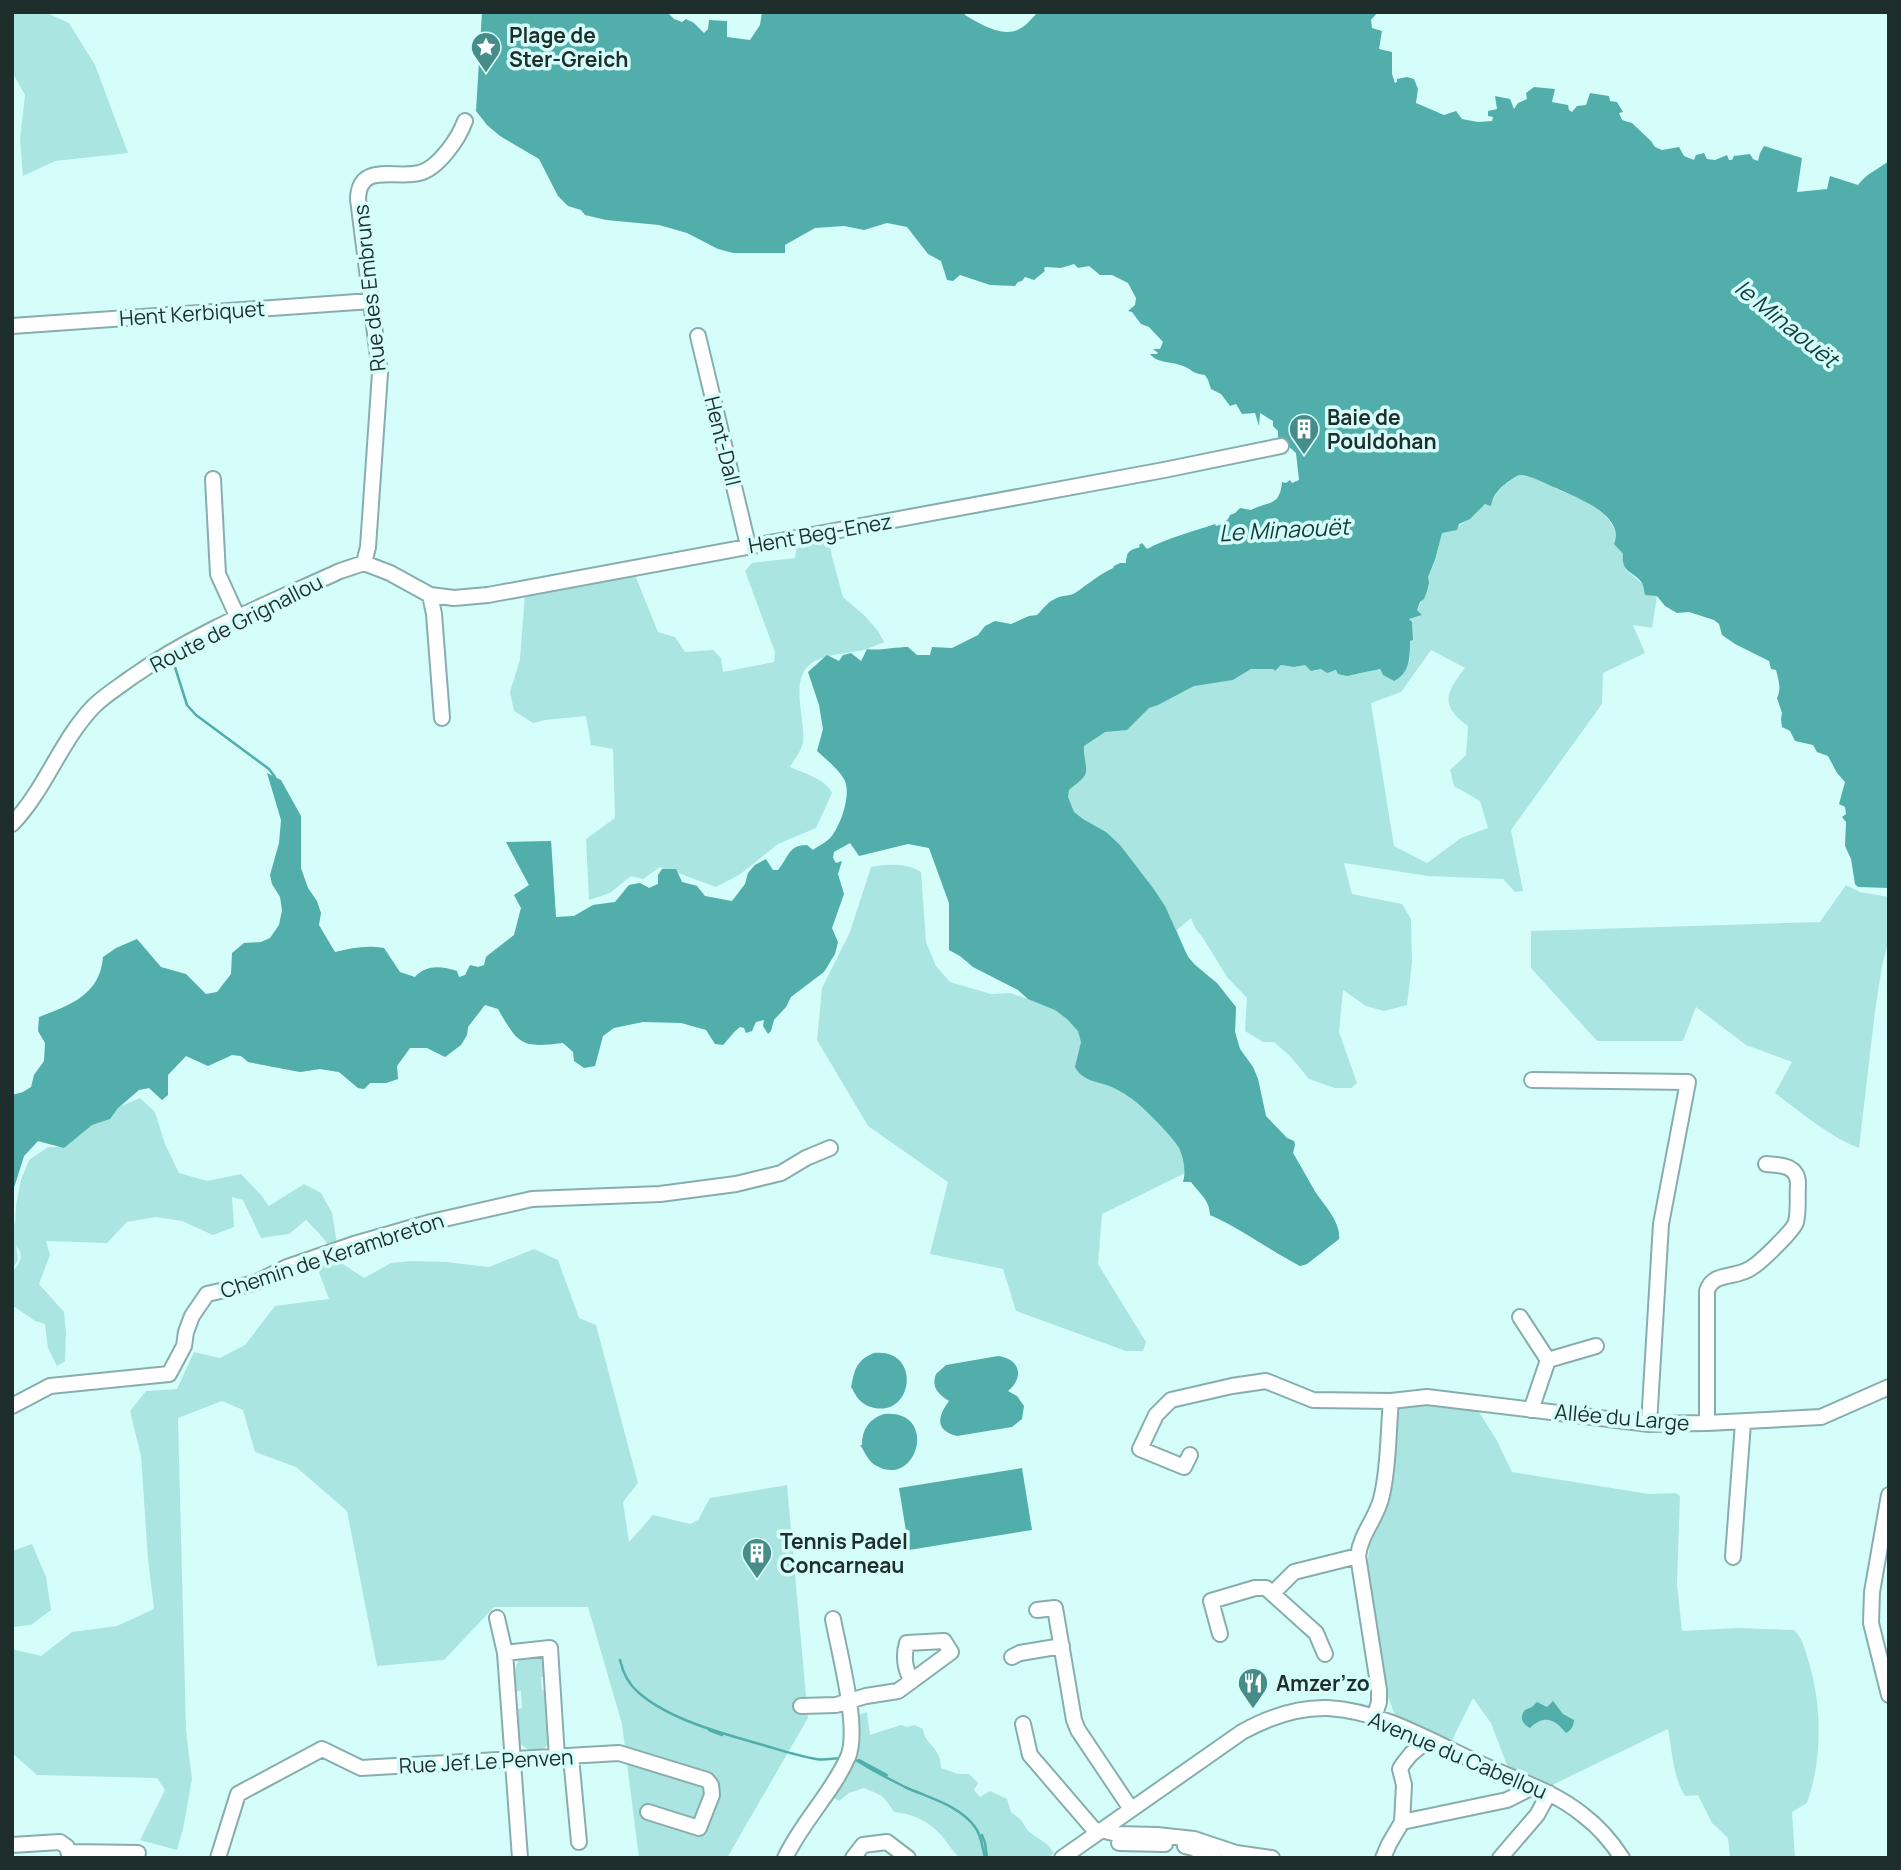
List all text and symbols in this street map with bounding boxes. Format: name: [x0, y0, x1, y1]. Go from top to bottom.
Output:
place label: Plage de Ster-Greich: [509, 21, 628, 73]
place icon: Plage de Ster-Greich: [469, 30, 503, 74]
street label: Rue des Embruns: [346, 203, 392, 373]
water label: le Minaouët: [1729, 271, 1848, 376]
street label: Hent Kerbiquet: [118, 294, 266, 332]
street label: Hent-Dall: [698, 393, 748, 489]
place label: Baie de Pouldohan: [1327, 403, 1437, 455]
building icon: Baie de Pouldohan: [1287, 412, 1321, 456]
street label: Hent Beg-Enez: [746, 507, 894, 559]
water label: Le Minaouët: [1218, 509, 1353, 548]
street label: Route de Grignallou: [145, 567, 327, 679]
street label: Chemin de Kerambreton: [217, 1206, 447, 1304]
street label: Allée du Large: [1553, 1397, 1691, 1437]
place label: Tennis Padel Concarneau: [780, 1527, 908, 1579]
building icon: Tennis Padel Concarneau: [740, 1536, 774, 1580]
restaurant icon: Amzer’zo: [1236, 1666, 1270, 1710]
place label: Amzer’zo: [1276, 1669, 1370, 1697]
street label: Avenue du Cabellou: [1364, 1705, 1552, 1805]
street label: Rue Jef Le Penven: [398, 1742, 574, 1780]

